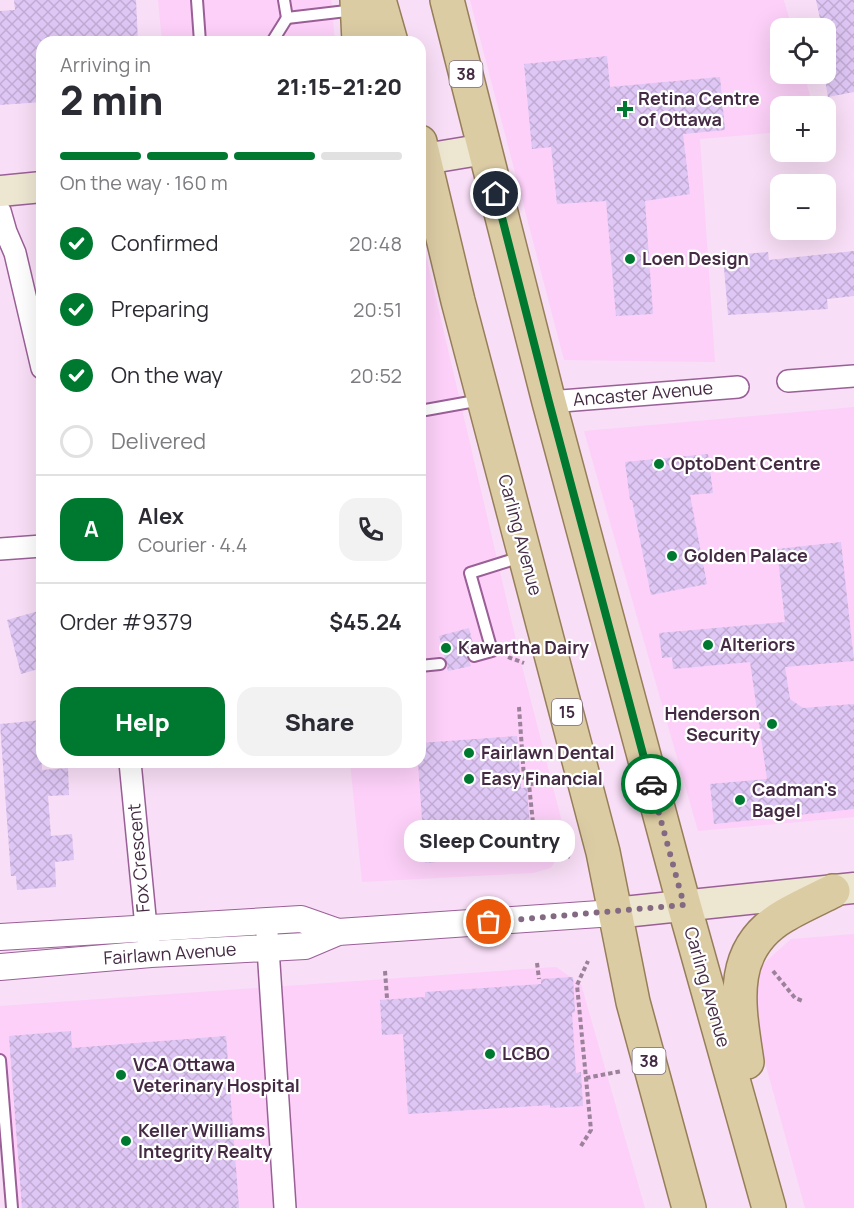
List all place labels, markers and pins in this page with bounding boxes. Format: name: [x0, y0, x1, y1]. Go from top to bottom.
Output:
place label: Retina Centre of Ottawa: [638, 86, 760, 131]
marker: Retina Centre of Ottawa: [616, 100, 634, 118]
pin: [470, 168, 521, 219]
place label: Loen Design: [642, 246, 749, 270]
marker: Loen Design: [623, 252, 637, 266]
place label: OptoDent Centre: [671, 451, 821, 475]
marker: OptoDent Centre: [652, 457, 666, 471]
place label: Golden Palace: [684, 543, 808, 567]
marker: Golden Palace: [665, 549, 679, 563]
place label: Alteriors: [720, 632, 795, 656]
place label: Kawartha Dairy: [458, 635, 589, 659]
marker: Alteriors: [701, 638, 715, 652]
marker: Kawartha Dairy: [439, 641, 453, 655]
place label: Henderson Security: [664, 701, 760, 746]
marker: Henderson Security: [765, 717, 779, 731]
place label: Fairlawn Dental: [481, 740, 615, 764]
marker: Fairlawn Dental: [462, 746, 476, 760]
place label: Easy Financial: [481, 766, 603, 790]
marker: Easy Financial: [462, 772, 476, 786]
place label: Cadman's Bagel: [752, 777, 837, 822]
marker: Cadman's Bagel: [733, 793, 747, 807]
callout: Sleep Country: [404, 820, 574, 862]
pin: [463, 896, 514, 947]
place label: LCBO: [502, 1041, 550, 1065]
marker: LCBO: [483, 1047, 497, 1061]
place label: VCA Ottawa Veterinary Hospital: [133, 1052, 300, 1097]
marker: VCA Ottawa Veterinary Hospital: [114, 1068, 128, 1082]
place label: Keller Williams Integrity Realty: [138, 1118, 273, 1163]
marker: Keller Williams Integrity Realty: [119, 1134, 133, 1148]

